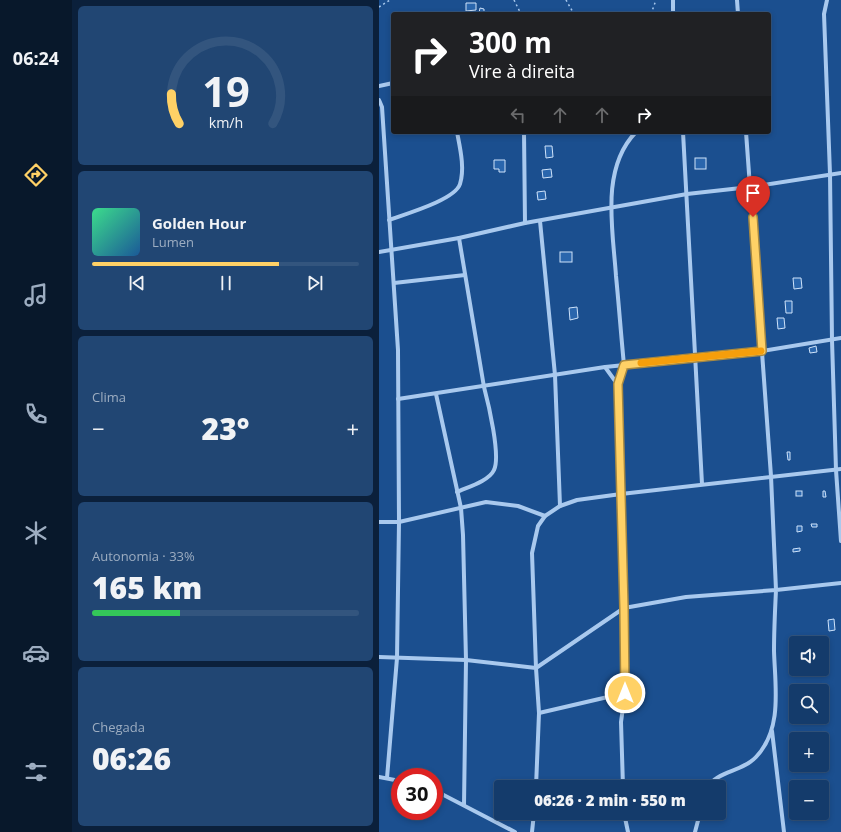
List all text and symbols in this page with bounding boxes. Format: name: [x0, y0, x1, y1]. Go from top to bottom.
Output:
text: 300 m: [469, 23, 552, 61]
icon: right: [403, 28, 455, 80]
text: 06:24: [13, 46, 59, 70]
text: Vire à direita: [469, 59, 575, 83]
text: 19: [202, 62, 249, 118]
icon: left: [507, 104, 529, 126]
icon: ahead: [549, 104, 571, 126]
icon: ahead: [591, 104, 613, 126]
icon: right: [633, 104, 655, 126]
text: km/h: [208, 112, 243, 131]
icon: directions: [22, 161, 50, 189]
pin: [736, 176, 770, 217]
icon: arrive: [742, 182, 764, 204]
text: Golden Hour: [152, 213, 246, 233]
text: Lumen: [152, 233, 194, 251]
icon: previous: [126, 272, 148, 294]
icon: pause: [215, 272, 237, 294]
icon: next: [304, 272, 326, 294]
icon: music: [22, 281, 50, 309]
text: Clima: [92, 388, 126, 406]
icon: phone: [22, 400, 50, 428]
text: 23°: [202, 408, 249, 449]
text: −: [92, 413, 105, 443]
text: +: [346, 413, 359, 443]
icon: climate: [22, 519, 50, 547]
text: Autonomia · 33%: [92, 547, 195, 565]
text: 165 km: [92, 567, 202, 608]
map controls: [789, 636, 829, 820]
button: sound: [789, 636, 829, 676]
icon: car: [22, 639, 50, 667]
position arrow: [604, 672, 646, 714]
button: search: [789, 684, 829, 724]
text: Chegada: [92, 718, 145, 736]
button: +: [789, 732, 829, 772]
text: 06:26: [92, 738, 171, 779]
icon: filters: [22, 758, 50, 786]
speed limit sign: 30: [391, 768, 443, 820]
button: −: [789, 780, 829, 820]
text: 06:26 · 2 min · 550 m: [534, 790, 686, 810]

